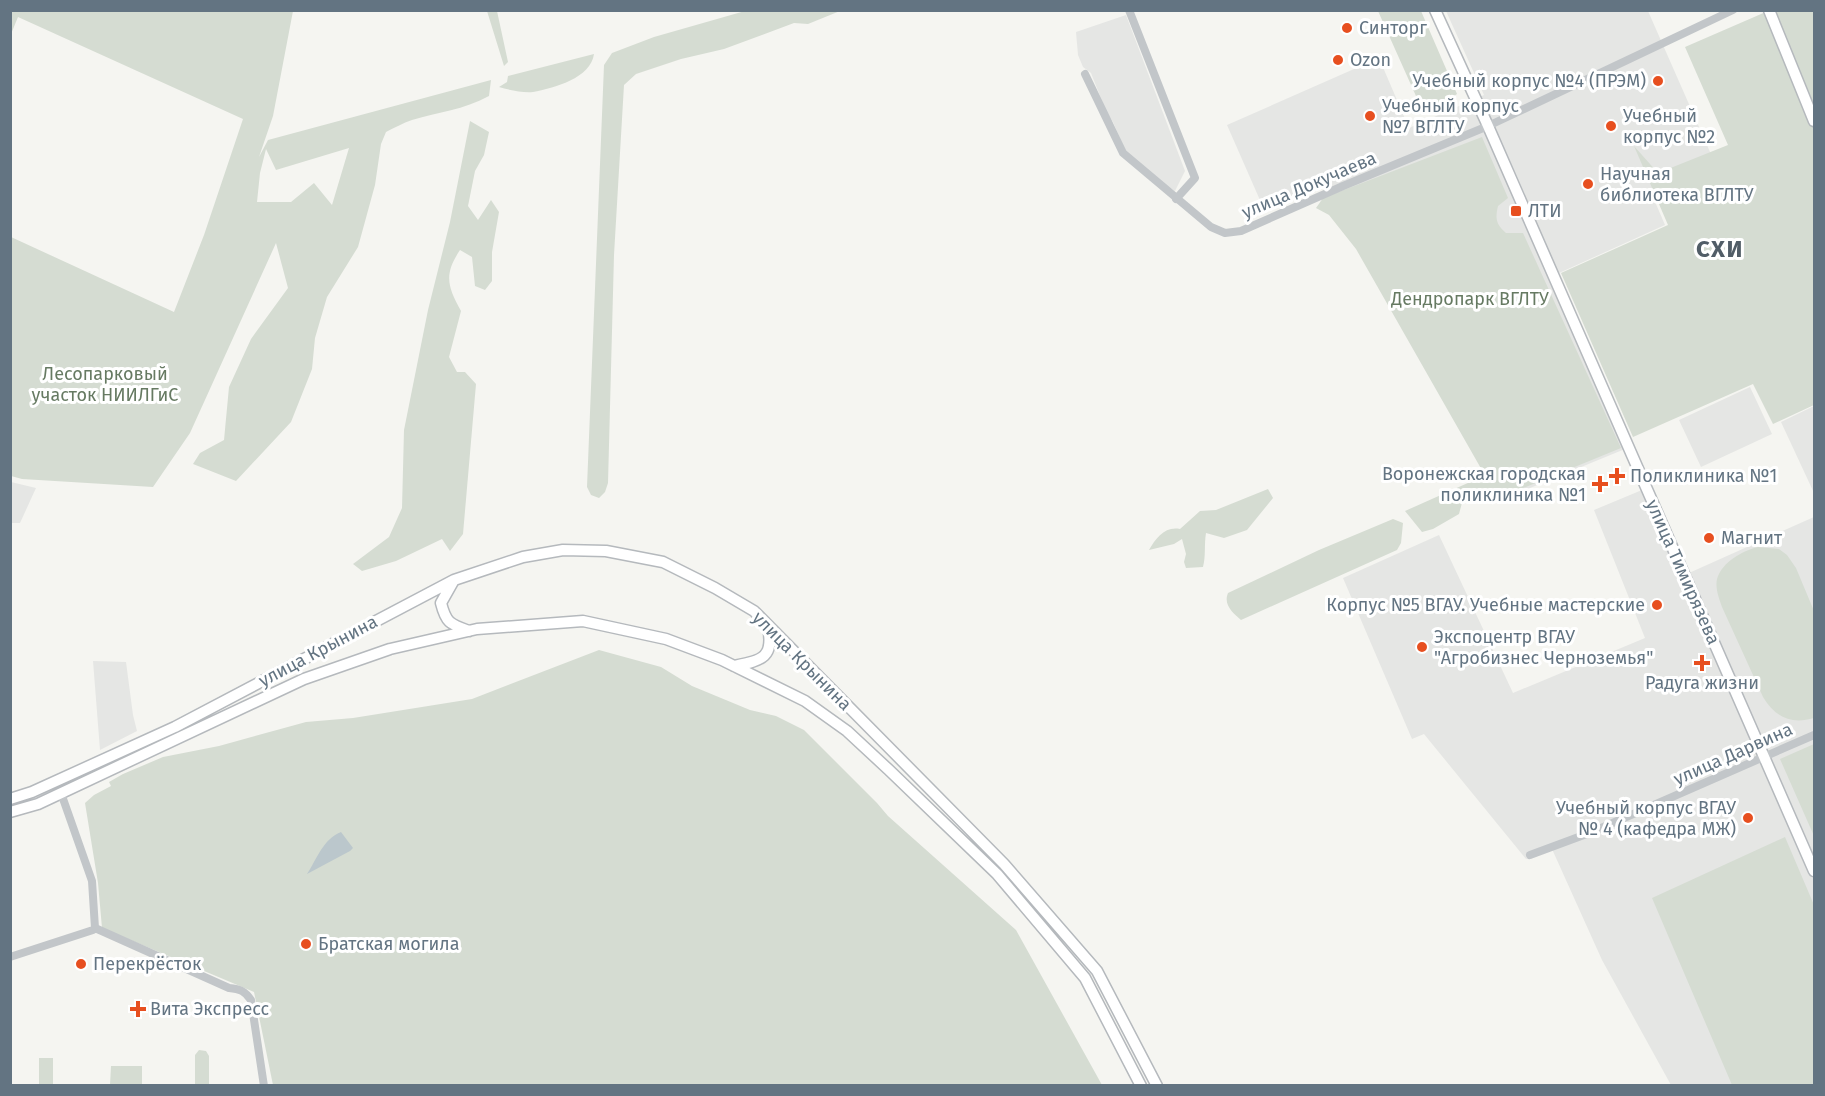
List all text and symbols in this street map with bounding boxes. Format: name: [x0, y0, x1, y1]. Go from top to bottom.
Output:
place label: Синторг: [1359, 17, 1427, 39]
marker: Синторг: [1340, 21, 1354, 35]
place label: Ozon: [1350, 49, 1391, 71]
marker: Ozon: [1331, 53, 1345, 67]
place label: Учебный корпус №4 (ПРЭМ): [1412, 70, 1646, 92]
marker: Учебный корпус №4 (ПРЭМ): [1651, 74, 1665, 88]
place label: Учебный корпус №7 ВГЛТУ: [1382, 95, 1520, 138]
place label: Учебный корпус №2: [1623, 105, 1715, 148]
marker: Учебный корпус №7 ВГЛТУ: [1363, 109, 1377, 123]
marker: Учебный корпус №2: [1604, 119, 1618, 133]
street label: улица Докучаева: [1238, 147, 1380, 223]
place label: Научная библиотека ВГЛТУ: [1600, 163, 1754, 206]
marker: Научная библиотека ВГЛТУ: [1581, 177, 1595, 191]
place label: ЛТИ: [1528, 200, 1561, 222]
marker: ЛТИ: [1509, 204, 1523, 218]
district label: СХИ: [1696, 235, 1744, 263]
park label: Дендропарк ВГЛТУ: [1390, 288, 1549, 310]
park label: Лесопарковый участок НИИЛГиС: [32, 363, 178, 406]
place label: Воронежская городская поликлиника №1: [1382, 463, 1586, 506]
place label: Поликлиника №1: [1630, 465, 1777, 487]
marker: Поликлиника №1: [1608, 467, 1626, 485]
marker: Воронежская городская поликлиника №1: [1591, 475, 1609, 493]
street label: улица Тимирязева: [1641, 496, 1725, 648]
place label: Магнит: [1721, 527, 1783, 549]
marker: Магнит: [1702, 531, 1716, 545]
place label: Корпус №5 ВГАУ. Учебные мастерские: [1326, 594, 1645, 616]
marker: Корпус №5 ВГАУ. Учебные мастерские: [1650, 598, 1664, 612]
street label: улица Крынина: [748, 607, 856, 715]
street label: улица Крынина: [255, 610, 381, 692]
place label: Экспоцентр ВГАУ "Агробизнес Черноземья": [1434, 626, 1653, 669]
marker: Экспоцентр ВГАУ "Агробизнес Черноземья": [1415, 640, 1429, 654]
marker: Радуга жизни: [1695, 656, 1709, 670]
place label: Радуга жизни: [1645, 672, 1759, 694]
street label: улица Дарвина: [1670, 718, 1796, 790]
place label: Учебный корпус ВГАУ № 4 (кафедра МЖ): [1556, 797, 1736, 840]
marker: Учебный корпус ВГАУ № 4 (кафедра МЖ): [1741, 811, 1755, 825]
place label: Братская могила: [318, 933, 459, 955]
marker: Братская могила: [299, 937, 313, 951]
place label: Перекрёсток: [93, 953, 202, 975]
marker: Перекрёсток: [74, 957, 88, 971]
place label: Вита Экспресс: [150, 998, 270, 1020]
marker: Вита Экспресс: [131, 1002, 145, 1016]

